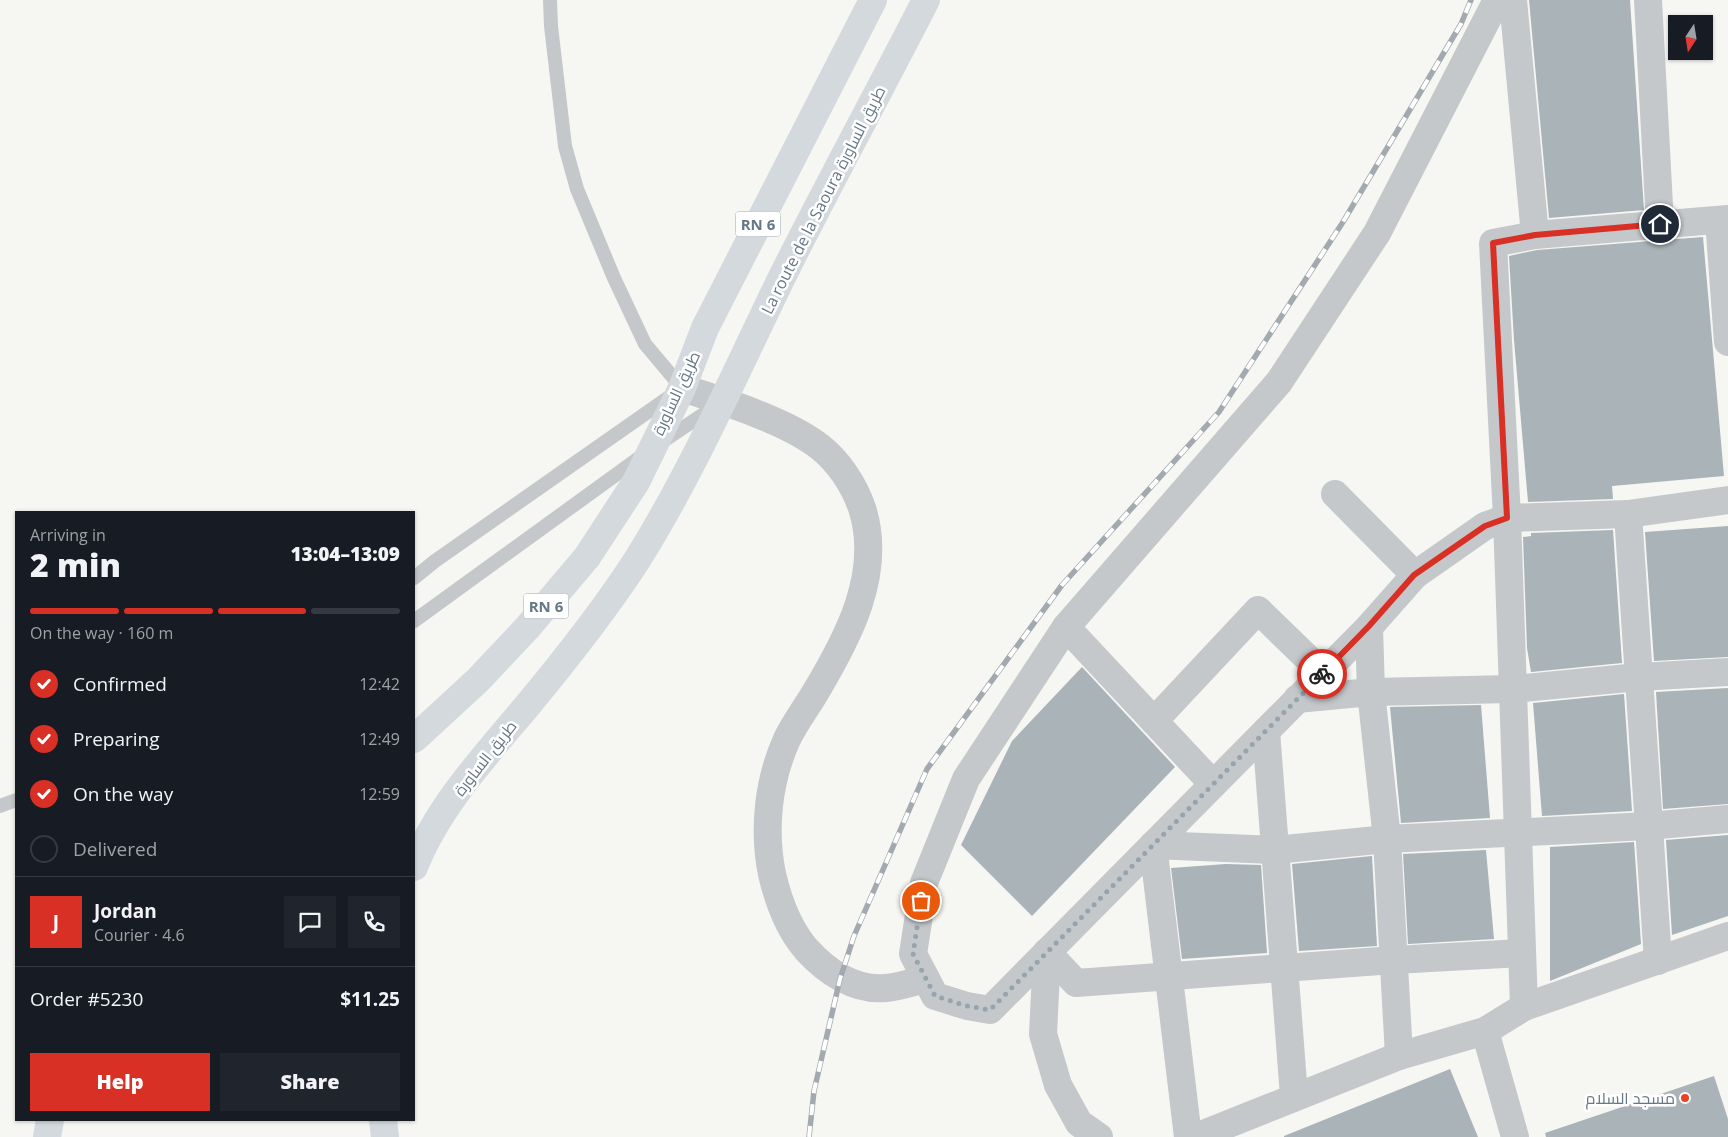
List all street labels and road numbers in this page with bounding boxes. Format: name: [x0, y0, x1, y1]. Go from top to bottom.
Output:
street label: La route de la Saoura طريق الساورة: [756, 82, 890, 318]
road number: RN 6: [736, 212, 780, 236]
street label: طريق الساورة: [647, 347, 705, 439]
road number: RN 6: [524, 594, 568, 618]
street label: طريق الساورة: [449, 716, 521, 800]

